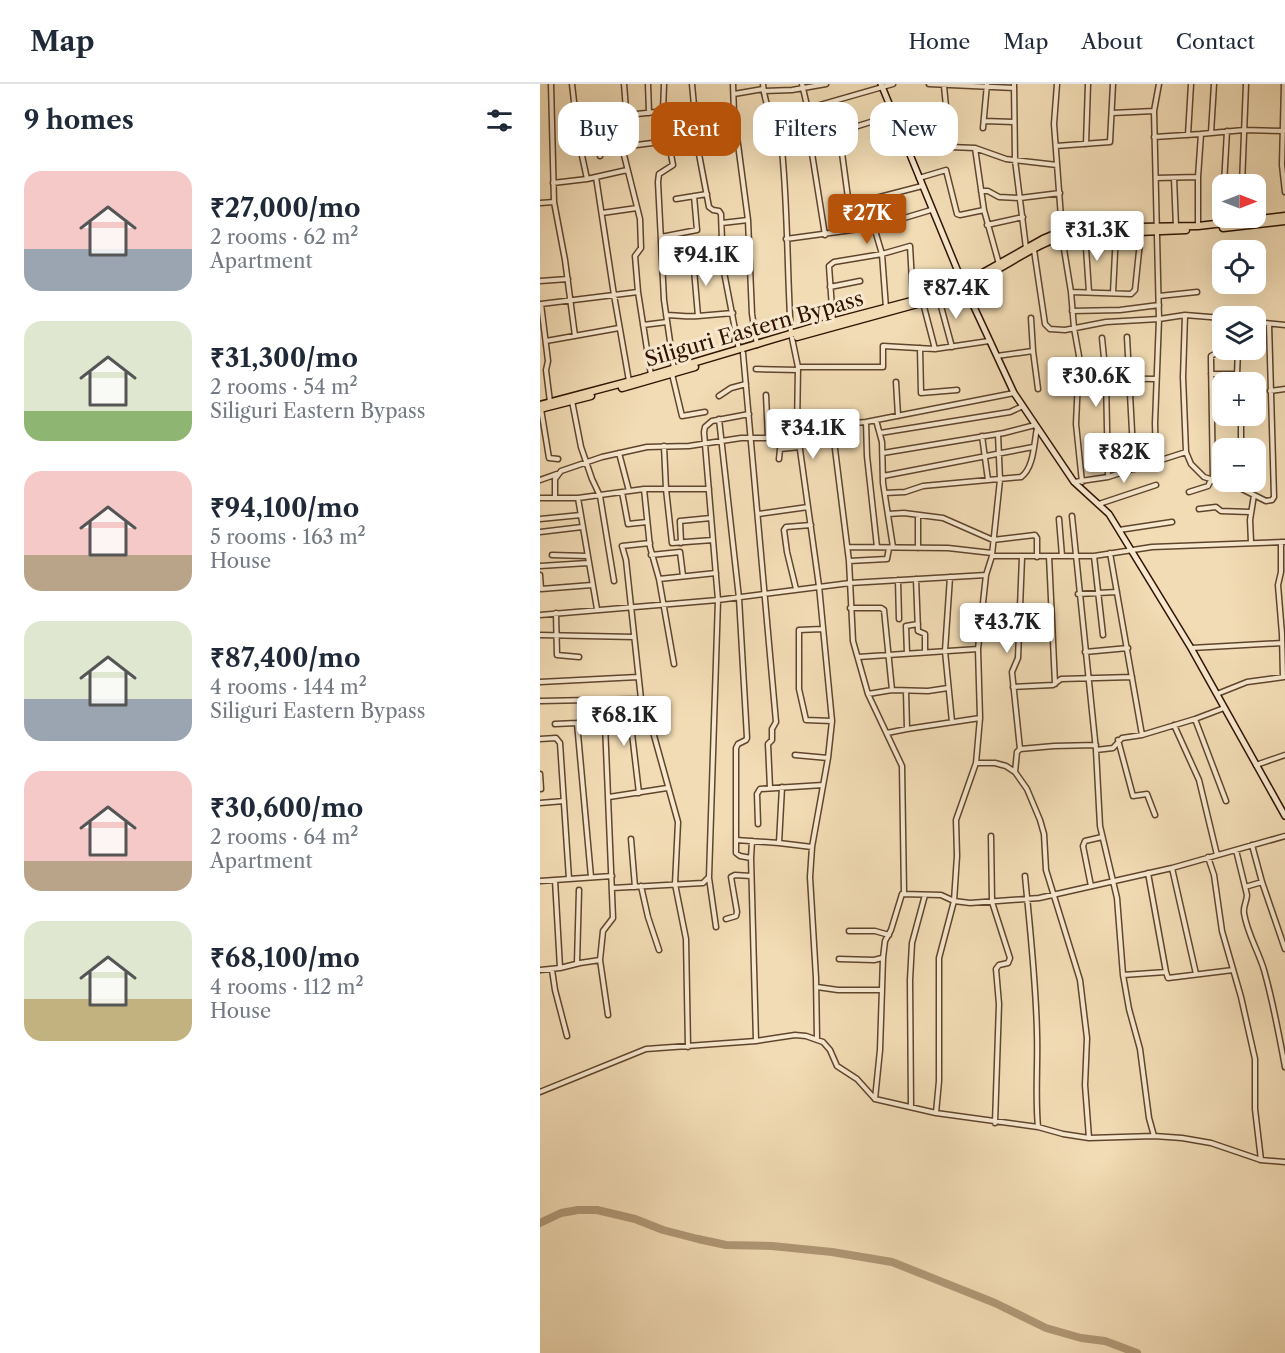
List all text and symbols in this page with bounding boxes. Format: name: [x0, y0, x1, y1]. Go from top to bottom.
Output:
text: Map: [30, 24, 94, 58]
text: Home: [909, 29, 970, 54]
text: Map: [1003, 29, 1048, 54]
text: About: [1081, 29, 1143, 54]
text: Contact: [1176, 29, 1255, 54]
chip: Buy: [558, 102, 639, 156]
chip: Rent: [651, 102, 741, 156]
chip: Filters: [753, 102, 858, 156]
chip: New: [870, 102, 958, 156]
text: 9 homes: [24, 104, 134, 136]
icon: filters: [483, 104, 516, 137]
north arrow: [1212, 174, 1266, 228]
map controls: [1212, 174, 1266, 492]
text: ₹27,000/mo: [210, 192, 361, 224]
pin: ₹27K: [831, 194, 903, 245]
icon: home: [72, 195, 144, 267]
text: ₹27K: [842, 201, 892, 225]
pin: ₹31.3K: [1048, 211, 1146, 262]
text: ₹31.3K: [1065, 218, 1129, 242]
text: 2 rooms · 62 m²: [210, 225, 358, 249]
pin: ₹94.1K: [657, 236, 755, 287]
button: locate: [1212, 240, 1266, 294]
text: ₹94.1K: [673, 243, 739, 267]
text: Apartment: [210, 249, 313, 273]
pin: ₹87.4K: [907, 269, 1005, 320]
text: ₹87.4K: [923, 276, 989, 300]
street label: Siliguri Eastern Bypass: [642, 285, 866, 372]
button: layers: [1212, 306, 1266, 360]
text: ₹31,300/mo: [210, 342, 358, 374]
icon: home: [72, 345, 144, 417]
pin: ₹30.6K: [1047, 357, 1145, 408]
text: ₹30.6K: [1062, 364, 1130, 388]
button: +: [1212, 372, 1266, 426]
text: 2 rooms · 54 m²: [210, 375, 358, 399]
text: Siliguri Eastern Bypass: [210, 399, 425, 423]
pin: ₹34.1K: [764, 409, 862, 460]
text: ₹34.1K: [780, 416, 846, 440]
pin: ₹82K: [1088, 433, 1160, 484]
button: −: [1212, 438, 1266, 492]
text: ₹82K: [1098, 440, 1150, 464]
text: ₹94,100/mo: [210, 492, 359, 524]
icon: home: [72, 495, 144, 567]
text: 5 rooms · 163 m²: [210, 525, 366, 549]
text: House: [210, 549, 271, 573]
pin: ₹43.7K: [958, 603, 1056, 654]
text: ₹43.7K: [974, 610, 1040, 634]
text: ₹87,400/mo: [210, 642, 360, 674]
icon: home: [72, 645, 144, 717]
text: 4 rooms · 144 m²: [210, 675, 367, 699]
pin: ₹68.1K: [575, 696, 673, 747]
text: Siliguri Eastern Bypass: [210, 699, 425, 723]
text: ₹68.1K: [591, 703, 657, 727]
text: ₹30,600/mo: [210, 792, 363, 824]
icon: home: [72, 795, 144, 867]
text: 2 rooms · 64 m²: [210, 825, 359, 849]
text: Apartment: [210, 849, 313, 873]
text: ₹68,100/mo: [210, 942, 360, 974]
icon: home: [72, 945, 144, 1017]
text: 4 rooms · 112 m²: [210, 975, 364, 999]
text: House: [210, 999, 271, 1023]

